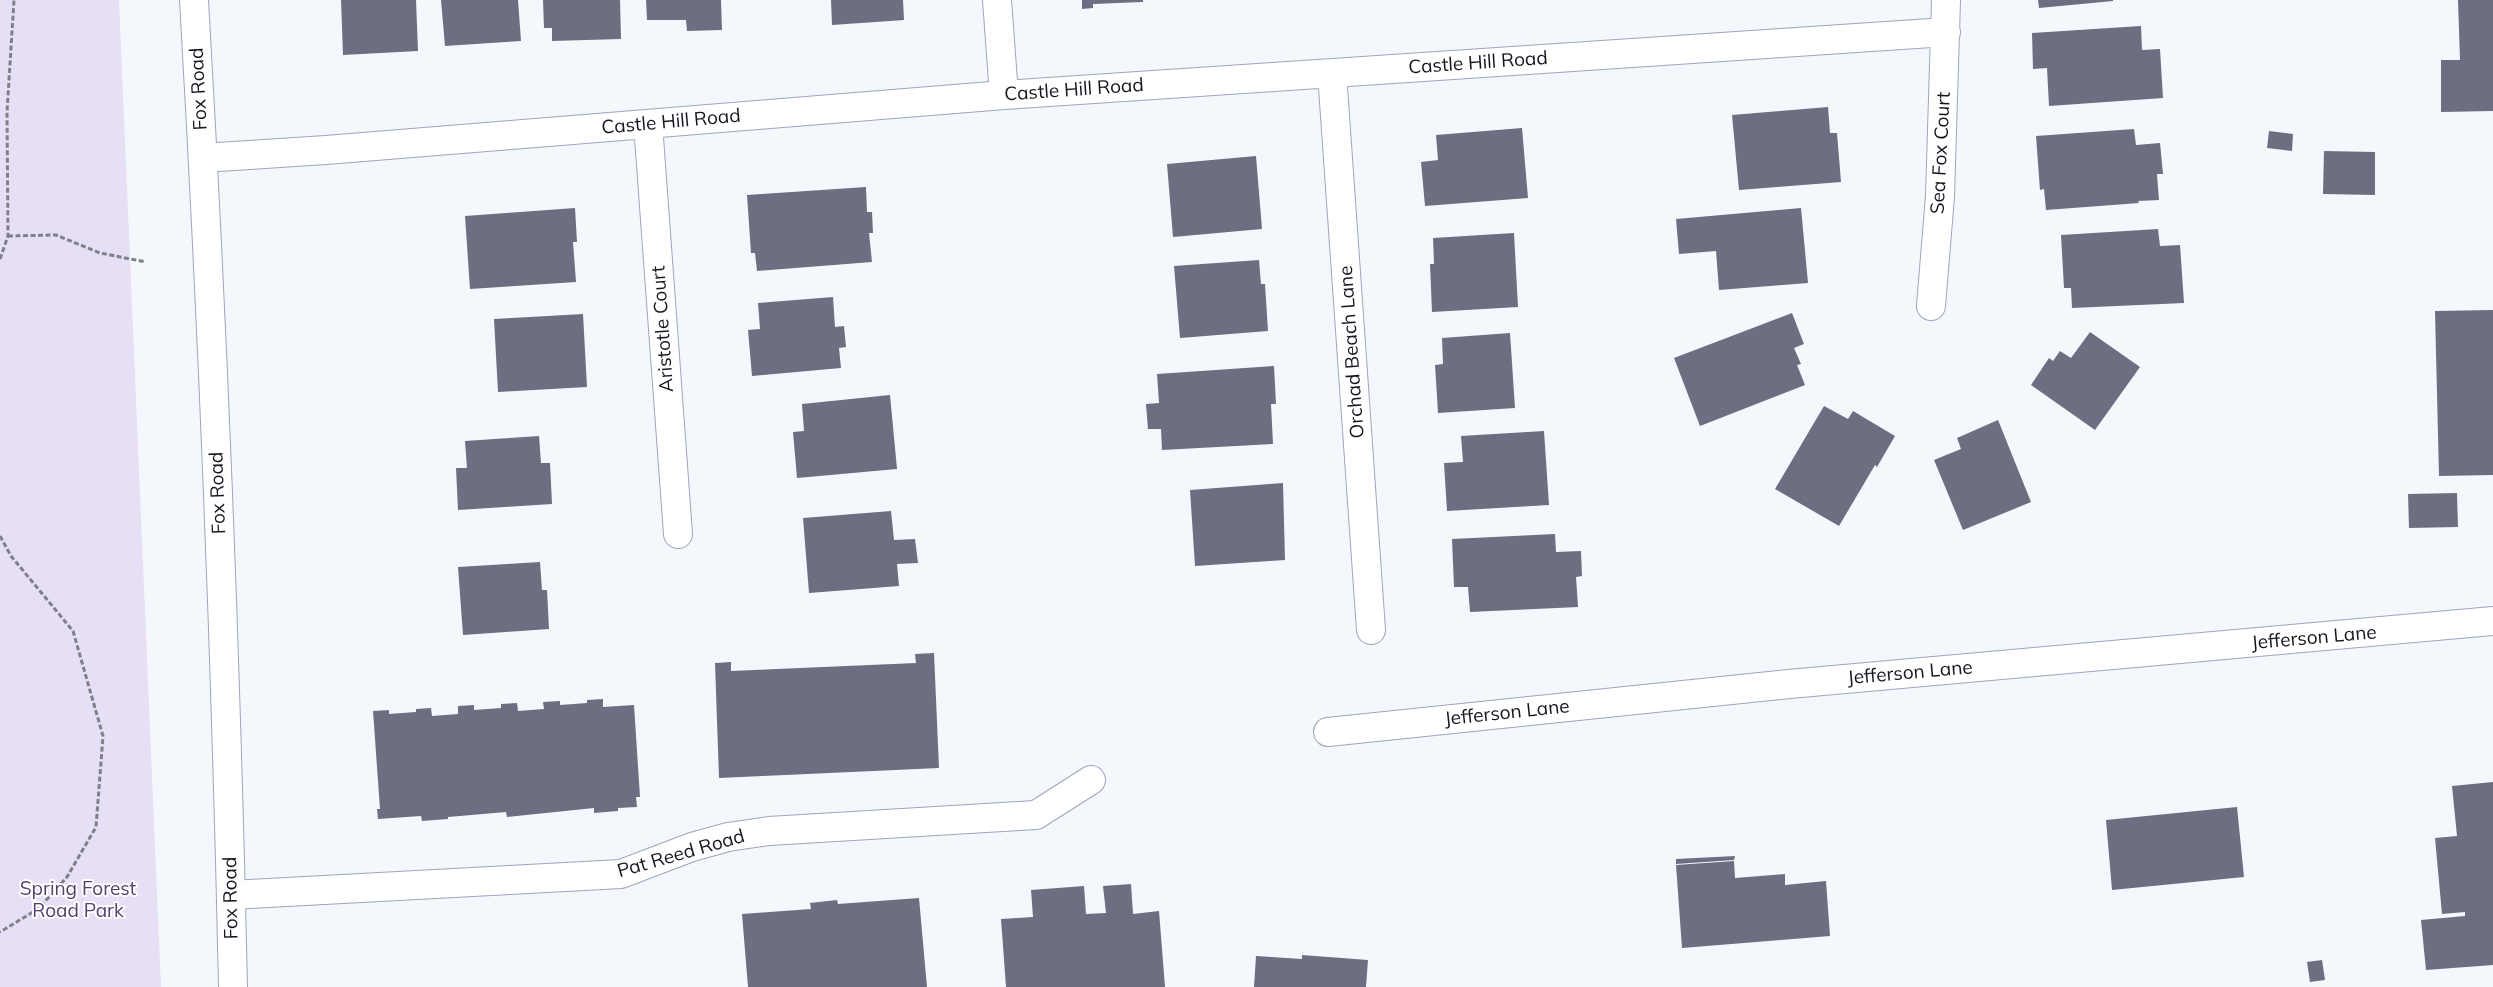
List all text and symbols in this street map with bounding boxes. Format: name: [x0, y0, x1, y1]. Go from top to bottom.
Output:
street label: Fox Road: [185, 47, 213, 131]
street label: Castle Hill Road: [1408, 47, 1548, 79]
street label: Castle Hill Road: [1004, 74, 1144, 106]
street label: Sea Fox Court: [1926, 91, 1956, 215]
street label: Castle Hill Road: [601, 105, 741, 139]
street label: Aristotle Court: [647, 265, 679, 393]
street label: Orchad Beach Lane: [1335, 265, 1369, 439]
street label: Fox Road: [205, 451, 231, 535]
street label: Jefferson Lane: [2250, 621, 2378, 655]
street label: Jefferson Lane: [1846, 656, 1974, 690]
street label: Jefferson Lane: [1443, 695, 1571, 731]
street label: Pat Reed Road: [615, 825, 747, 883]
street label: Fox Road: [219, 856, 243, 940]
park label: Spring Forest Road Park: [20, 878, 136, 922]

